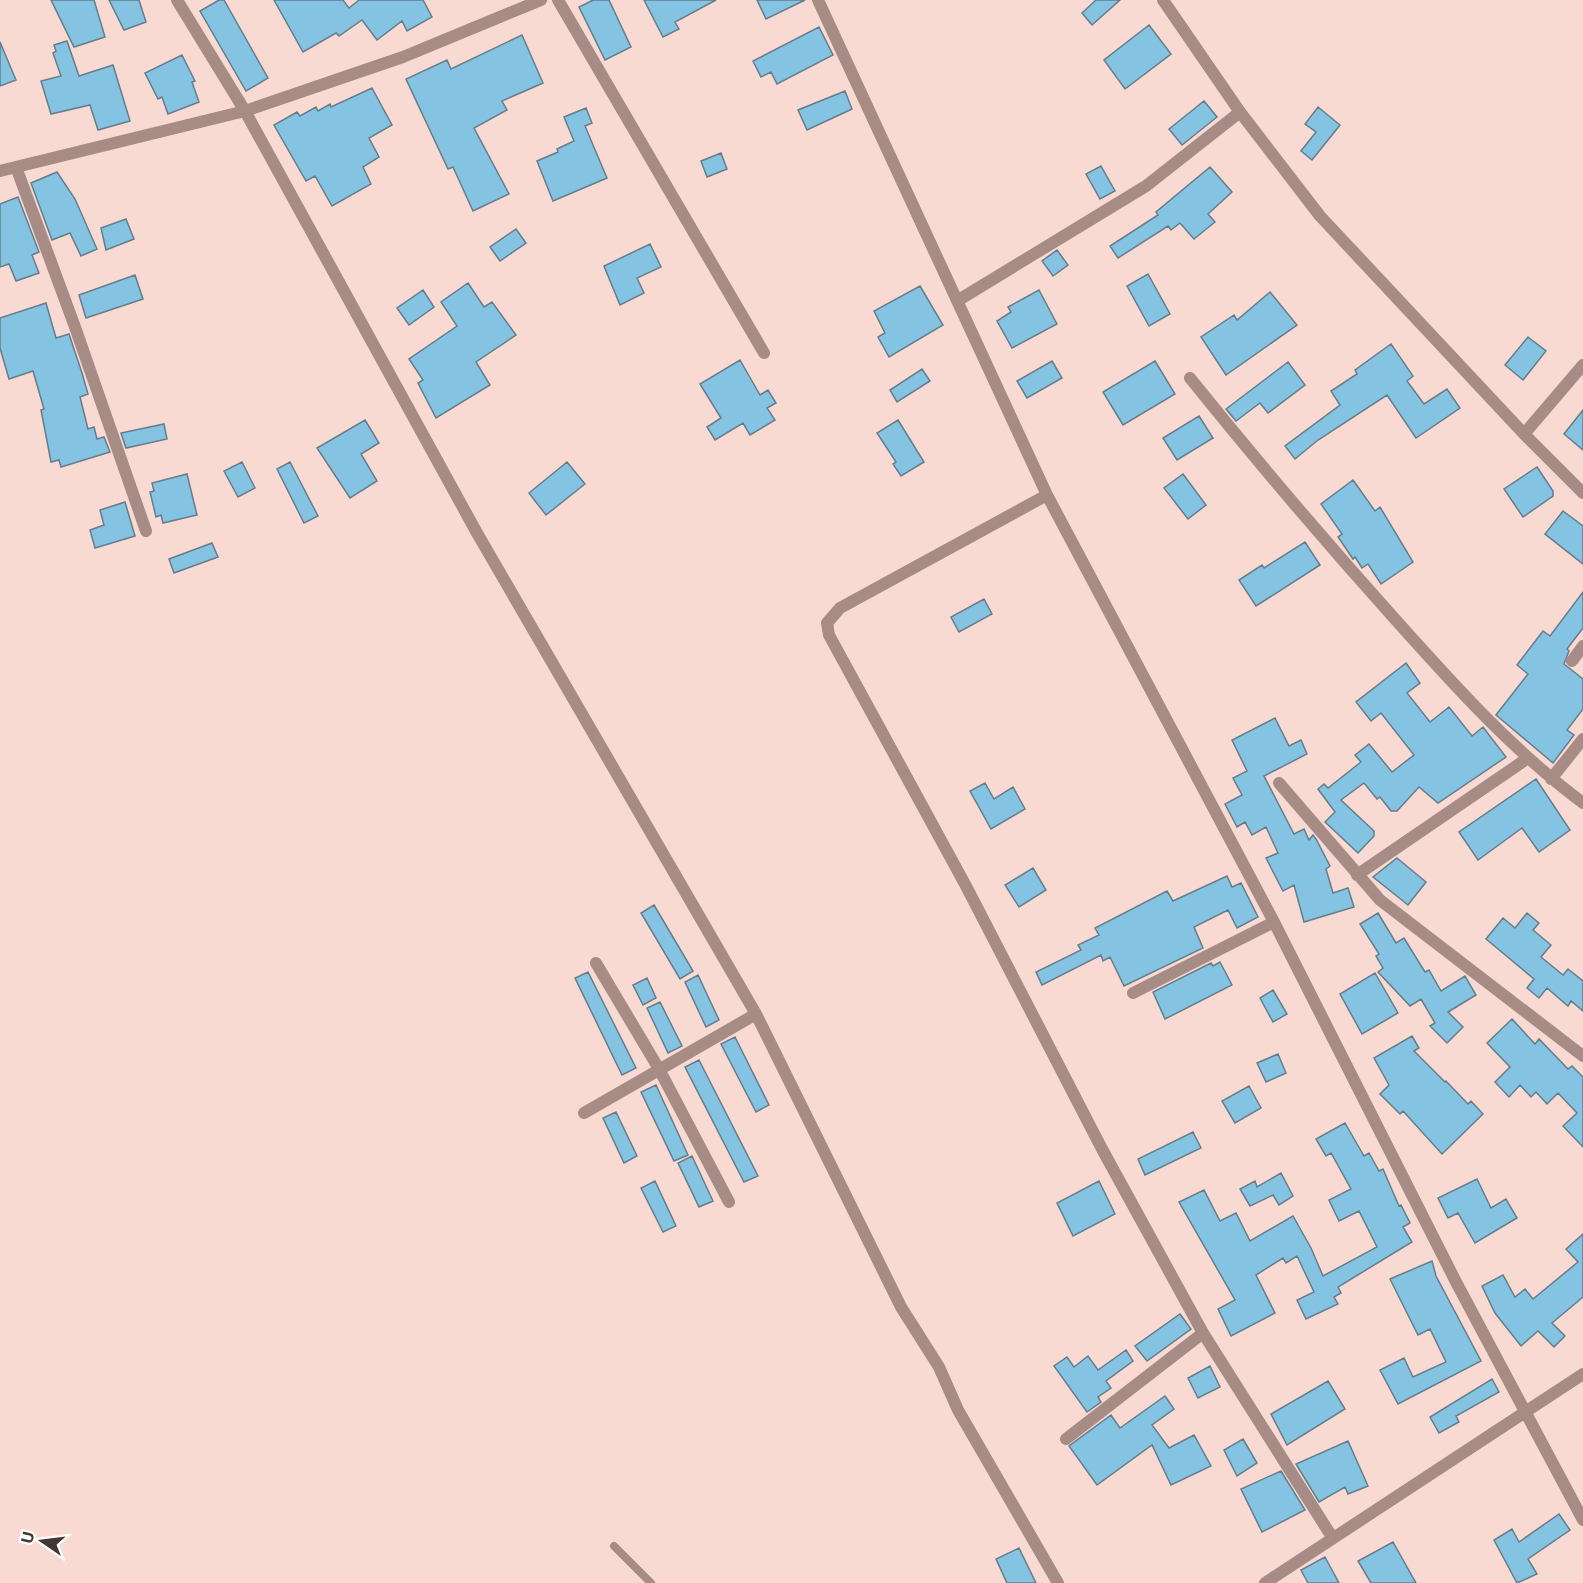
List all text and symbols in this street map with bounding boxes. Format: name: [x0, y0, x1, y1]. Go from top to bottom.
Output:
north arrow: [12, 1511, 72, 1571]
text: U: [15, 1529, 40, 1546]

